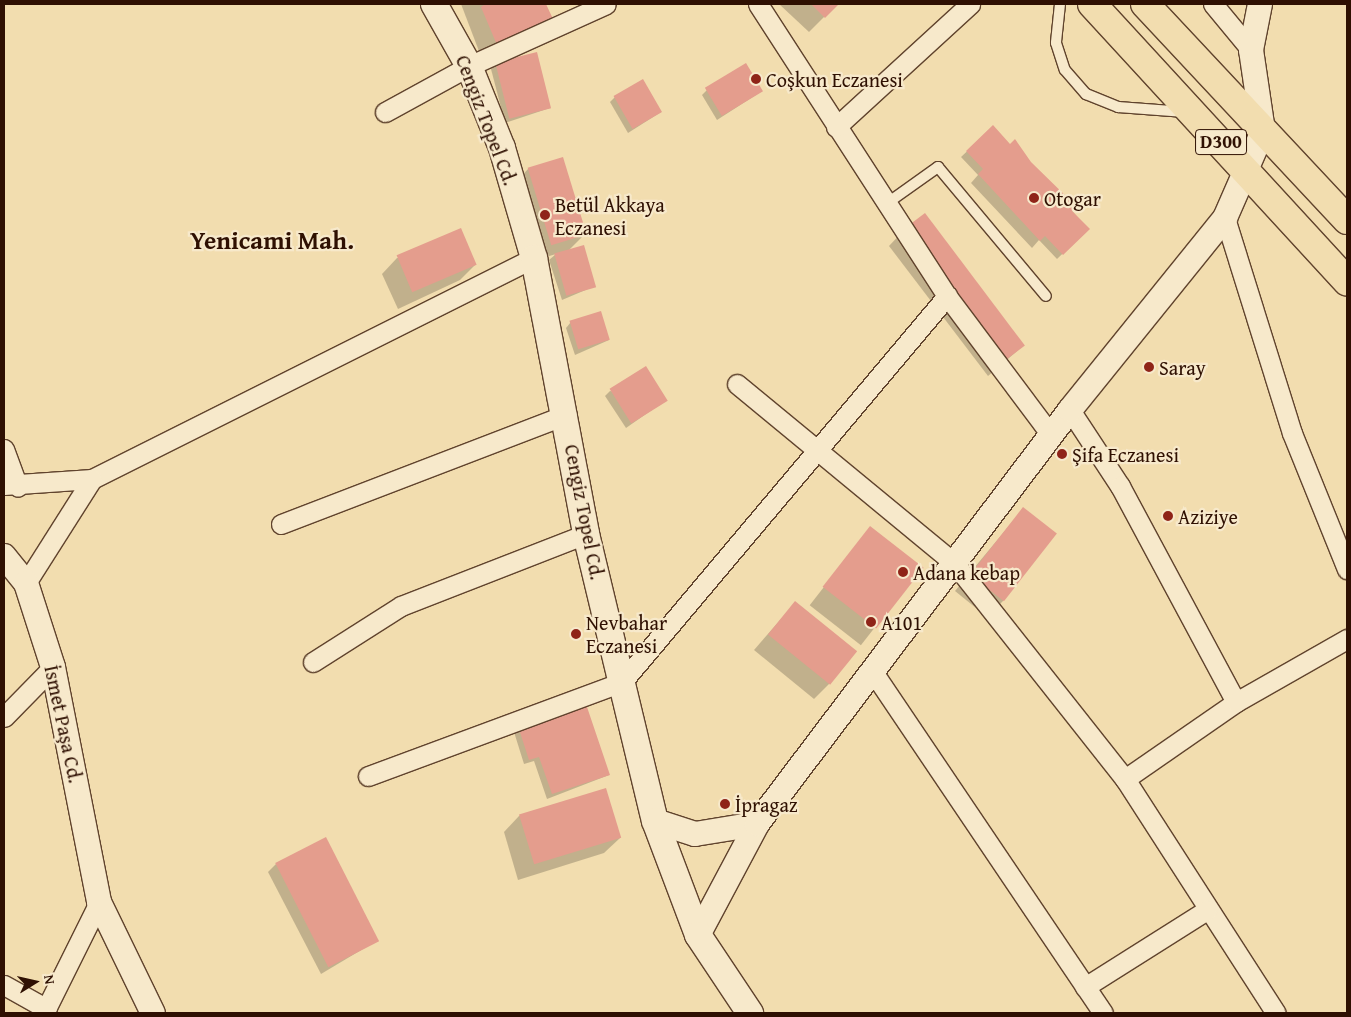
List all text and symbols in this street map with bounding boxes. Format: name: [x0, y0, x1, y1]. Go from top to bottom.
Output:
street label: Cengiz Topel Cd.: [451, 52, 523, 188]
place label: Coşkun Eczanesi: [766, 67, 903, 91]
marker: Coşkun Eczanesi: [750, 73, 762, 85]
road number: D300: [1195, 125, 1247, 158]
place label: Otogar: [1044, 186, 1101, 210]
place label: Betül Akkaya Eczanesi: [555, 192, 665, 239]
marker: Otogar: [1028, 192, 1040, 204]
marker: Betül Akkaya Eczanesi: [539, 209, 551, 221]
district label: Yenicami Mah.: [190, 225, 354, 255]
place label: Saray: [1159, 355, 1206, 379]
marker: Saray: [1143, 361, 1155, 373]
street label: Cengiz Topel Cd.: [560, 442, 610, 582]
place label: Şifa Eczanesi: [1072, 442, 1179, 466]
marker: Şifa Eczanesi: [1056, 448, 1068, 460]
place label: Aziziye: [1178, 504, 1238, 528]
marker: Aziziye: [1162, 510, 1174, 522]
place label: Adana kebap: [913, 560, 1020, 584]
marker: Adana kebap: [897, 566, 909, 578]
place label: Nevbahar Eczanesi: [586, 610, 667, 657]
place label: A101: [881, 610, 922, 634]
marker: A101: [865, 616, 877, 628]
marker: Nevbahar Eczanesi: [570, 628, 582, 640]
street label: İsmet Paşa Cd.: [40, 663, 88, 785]
place label: İpragaz: [735, 792, 798, 816]
marker: İpragaz: [719, 798, 731, 810]
north arrow: [10, 957, 60, 1007]
text: N: [39, 973, 60, 986]

